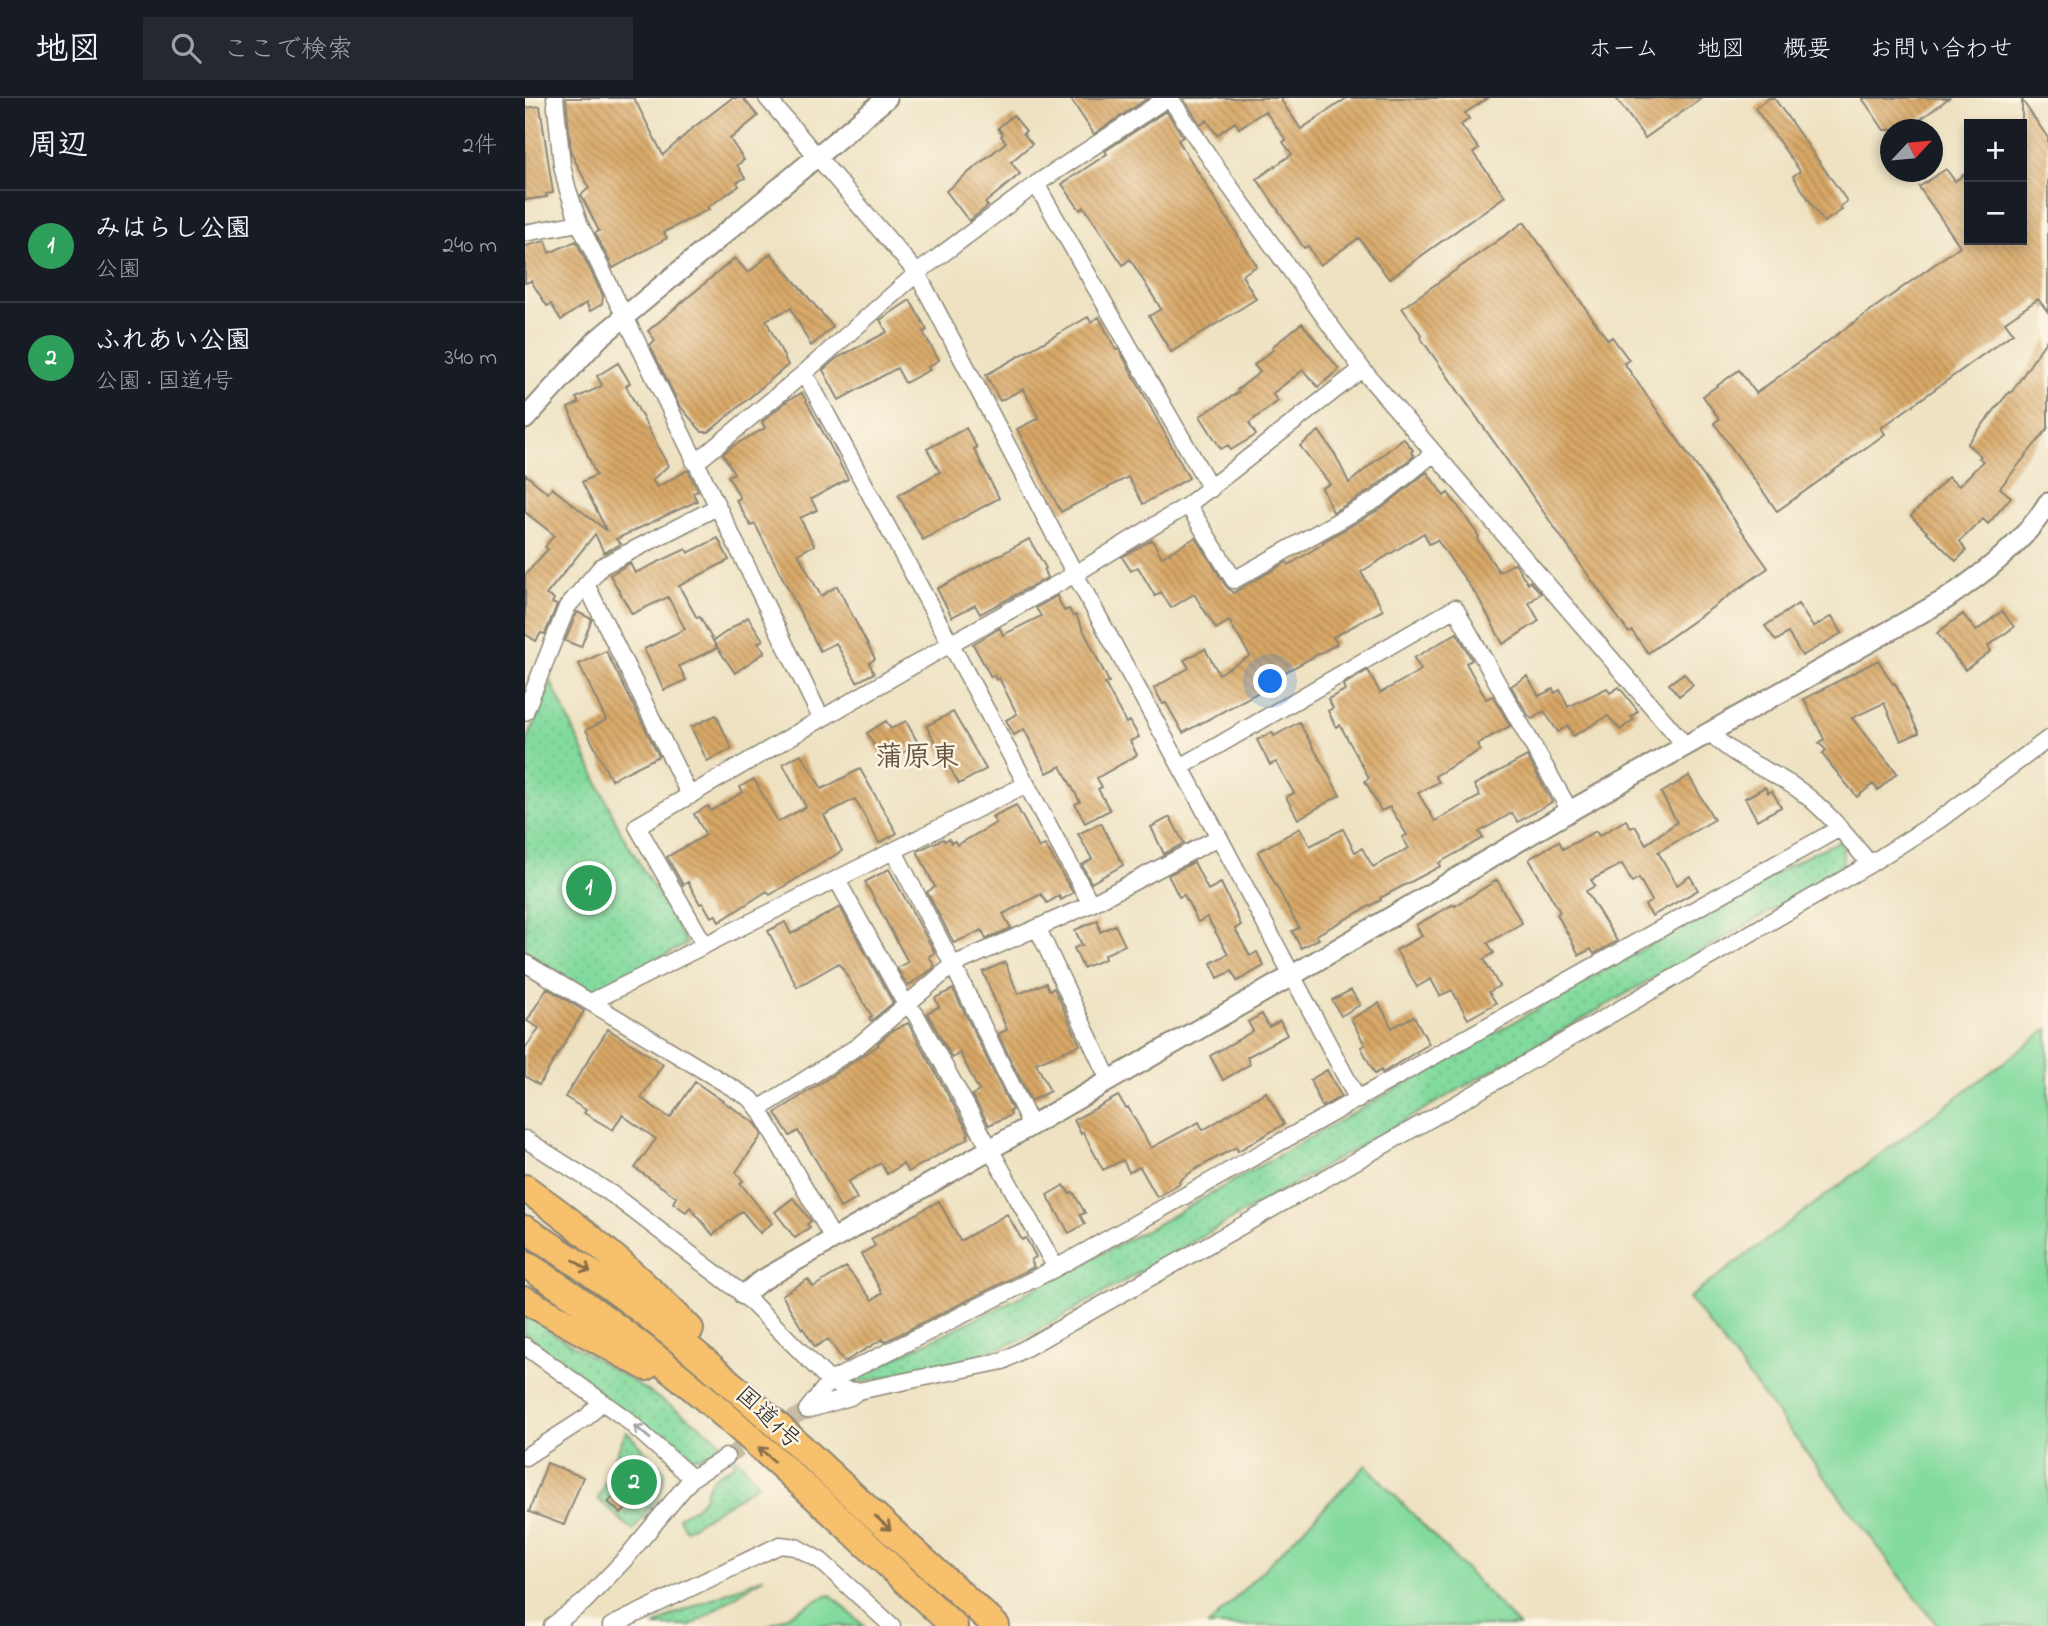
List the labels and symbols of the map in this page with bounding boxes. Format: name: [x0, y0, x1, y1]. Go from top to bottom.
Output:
north arrow: [1880, 119, 1943, 182]
your location: [1253, 664, 1287, 698]
district label: 蒲原東: [875, 738, 959, 779]
pin: 1: [566, 862, 612, 914]
one-way arrow: [572, 1259, 591, 1273]
street label: 国道1号: [726, 1379, 808, 1459]
one-way arrow: [633, 1425, 651, 1440]
one-way arrow: [757, 1446, 775, 1462]
pin: 2: [611, 1456, 657, 1508]
one-way arrow: [874, 1514, 891, 1531]

